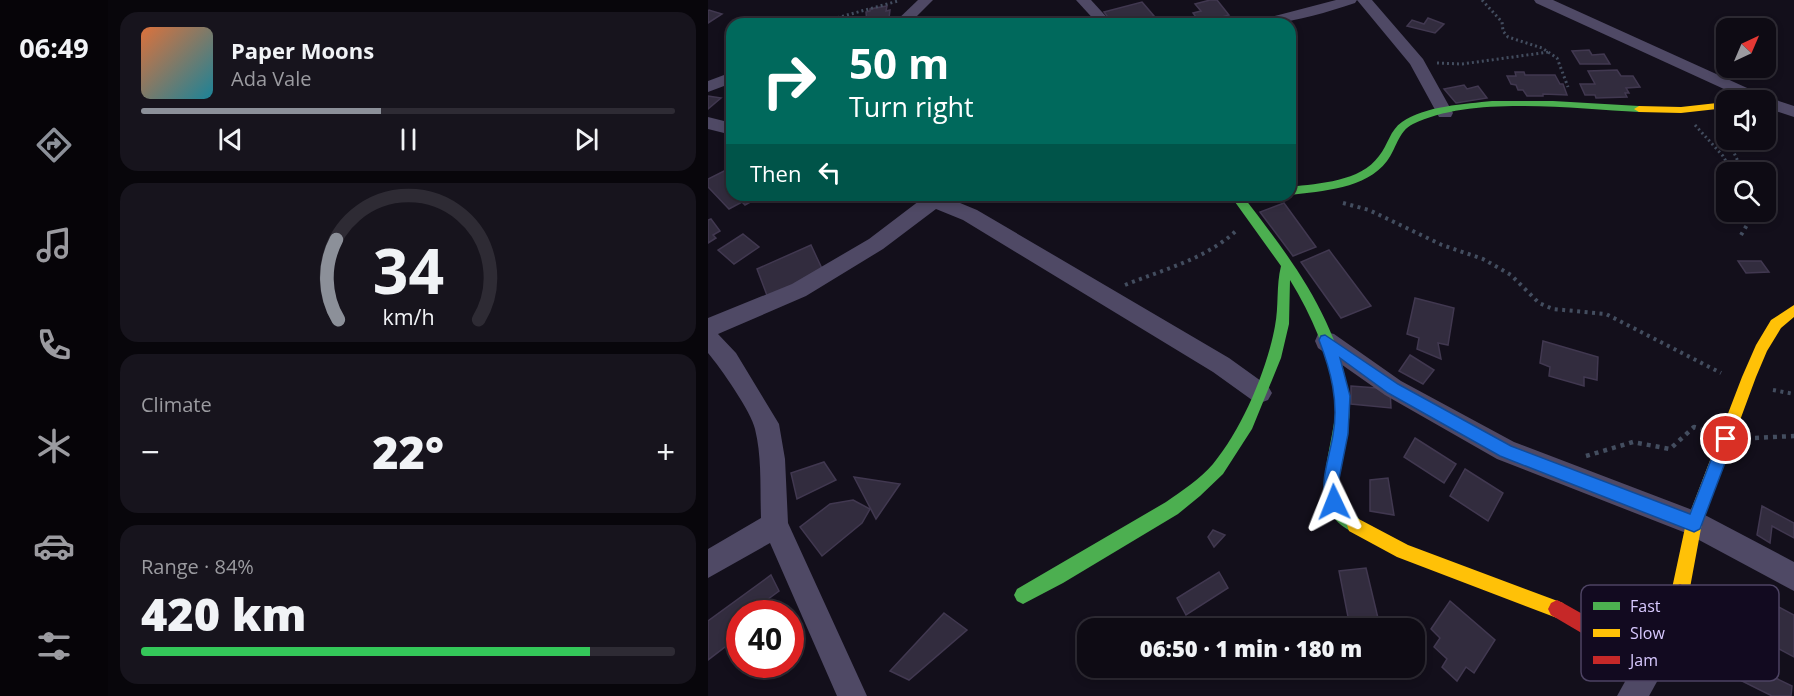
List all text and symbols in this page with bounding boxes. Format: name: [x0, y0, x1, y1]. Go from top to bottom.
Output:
north arrow: [1716, 18, 1776, 78]
map controls: [1716, 18, 1776, 222]
text: 06:49: [19, 29, 89, 66]
text: 50 m: [849, 34, 949, 91]
text: Paper Moons: [231, 35, 374, 65]
icon: right: [750, 42, 828, 120]
text: Ada Vale: [231, 65, 312, 92]
text: Turn right: [849, 88, 974, 125]
button: sound: [1716, 90, 1776, 150]
icon: previous: [214, 123, 247, 156]
icon: pause: [392, 123, 425, 156]
icon: next: [570, 123, 603, 156]
icon: directions: [33, 124, 75, 166]
icon: left: [813, 156, 846, 189]
text: Then: [750, 158, 801, 188]
button: search: [1716, 162, 1776, 222]
icon: music: [33, 224, 75, 266]
text: 34: [372, 227, 444, 312]
text: km/h: [382, 302, 434, 331]
icon: phone: [33, 324, 75, 366]
text: Climate: [141, 391, 212, 418]
pin: [1700, 413, 1751, 464]
text: 22°: [372, 421, 444, 482]
icon: arrive: [1709, 422, 1742, 455]
icon: climate: [33, 425, 75, 467]
text: −: [141, 429, 160, 474]
text: +: [656, 429, 675, 474]
position arrow: [1302, 470, 1366, 534]
icon: car: [33, 525, 75, 567]
text: Range · 84%: [141, 553, 254, 580]
text: 420 km: [141, 583, 306, 644]
legend: [1581, 585, 1779, 681]
text: Fast: [1630, 595, 1661, 617]
speed limit sign: 40: [726, 600, 804, 678]
text: Slow: [1630, 622, 1665, 644]
icon: filters: [33, 625, 75, 667]
text: 06:50 · 1 min · 180 m: [1140, 633, 1362, 663]
text: Jam: [1628, 649, 1658, 671]

